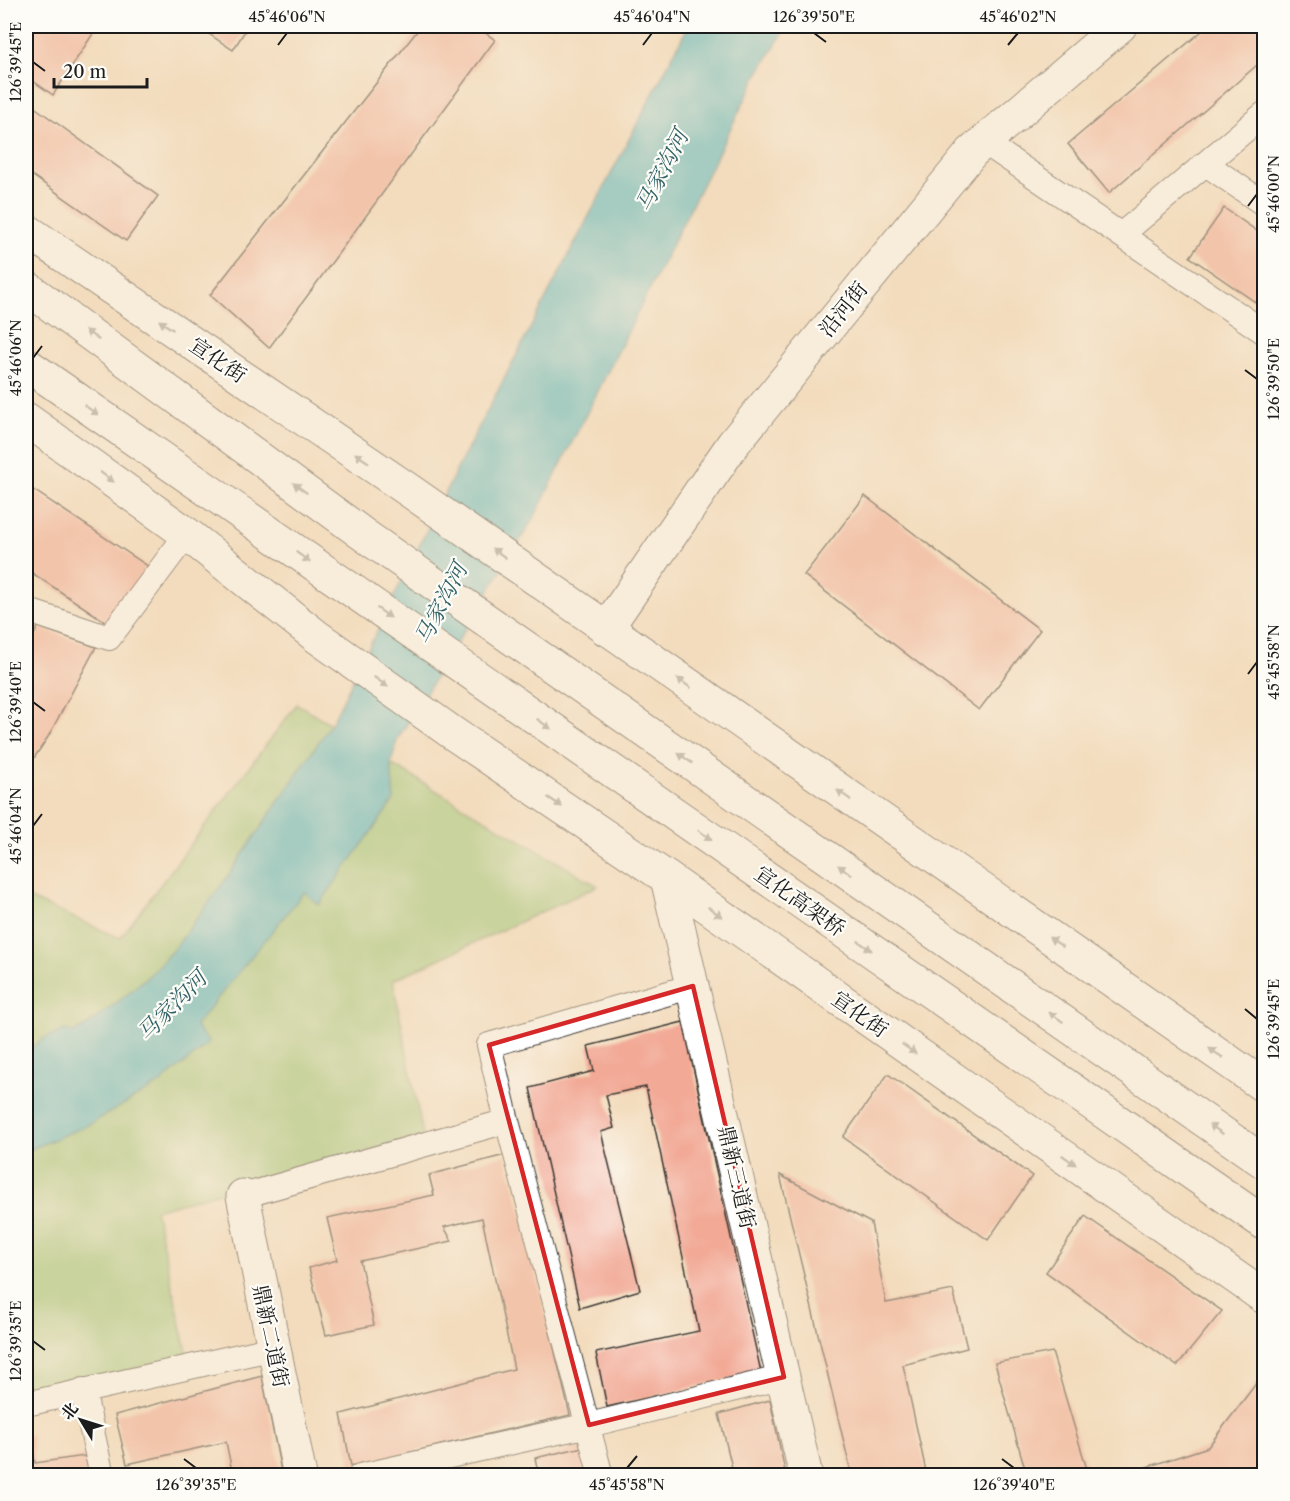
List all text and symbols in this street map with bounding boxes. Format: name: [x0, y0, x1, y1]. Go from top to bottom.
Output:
text: 45°46'06"N: [248, 7, 326, 26]
text: 45°46'04"N: [613, 7, 691, 26]
text: 126°39'50"E: [773, 7, 855, 26]
text: 45°46'02"N: [979, 7, 1057, 26]
text: 126°39'45"E: [6, 22, 25, 102]
scale bar: [54, 51, 147, 89]
text: 20 m: [63, 61, 107, 83]
water label: 马家沟河: [630, 122, 696, 216]
text: 45°46'00"N: [1264, 155, 1283, 233]
street label: 沿河街: [813, 277, 873, 341]
text: 45°46'06"N: [6, 319, 25, 397]
one-way arrow: [158, 319, 174, 331]
one-way arrow: [84, 329, 100, 341]
street label: 宣化街: [185, 332, 251, 388]
text: 126°39'50"E: [1264, 338, 1283, 420]
one-way arrow: [82, 404, 98, 416]
one-way arrow: [354, 452, 370, 464]
one-way arrow: [99, 471, 115, 483]
one-way arrow: [292, 482, 308, 494]
one-way arrow: [492, 547, 508, 559]
one-way arrow: [294, 551, 310, 563]
water label: 马家沟河: [409, 555, 475, 649]
one-way arrow: [376, 607, 392, 619]
text: 45°45'58"N: [1264, 624, 1283, 700]
text: 126°39'40"E: [6, 661, 25, 743]
one-way arrow: [372, 676, 388, 688]
one-way arrow: [677, 677, 693, 689]
one-way arrow: [536, 718, 552, 730]
one-way arrow: [677, 752, 693, 764]
text: 45°46'04"N: [6, 787, 25, 865]
one-way arrow: [837, 789, 853, 801]
one-way arrow: [546, 796, 562, 808]
one-way arrow: [696, 829, 712, 841]
street label: 宣化高架桥: [750, 861, 850, 941]
one-way arrow: [837, 864, 853, 876]
one-way arrow: [708, 906, 723, 918]
one-way arrow: [1048, 936, 1064, 948]
one-way arrow: [857, 940, 873, 951]
water label: 马家沟河: [132, 962, 215, 1047]
text: 126°39'45"E: [1264, 979, 1283, 1059]
street label: 宣化街: [827, 986, 893, 1042]
one-way arrow: [1049, 1011, 1065, 1023]
one-way arrow: [901, 1043, 917, 1054]
one-way arrow: [1209, 1047, 1225, 1059]
street label: 鼎新三道街: [713, 1123, 761, 1231]
one-way arrow: [1209, 1123, 1225, 1135]
one-way arrow: [1060, 1154, 1076, 1166]
street label: 鼎新二道街: [248, 1282, 294, 1390]
text: 126°39'35"E: [6, 1301, 25, 1381]
north arrow: [51, 1390, 111, 1450]
text: 北: [56, 1398, 82, 1423]
text: 126°39'35"E: [156, 1475, 236, 1494]
text: 45°45'58"N: [589, 1475, 665, 1494]
text: 126°39'40"E: [973, 1475, 1055, 1494]

